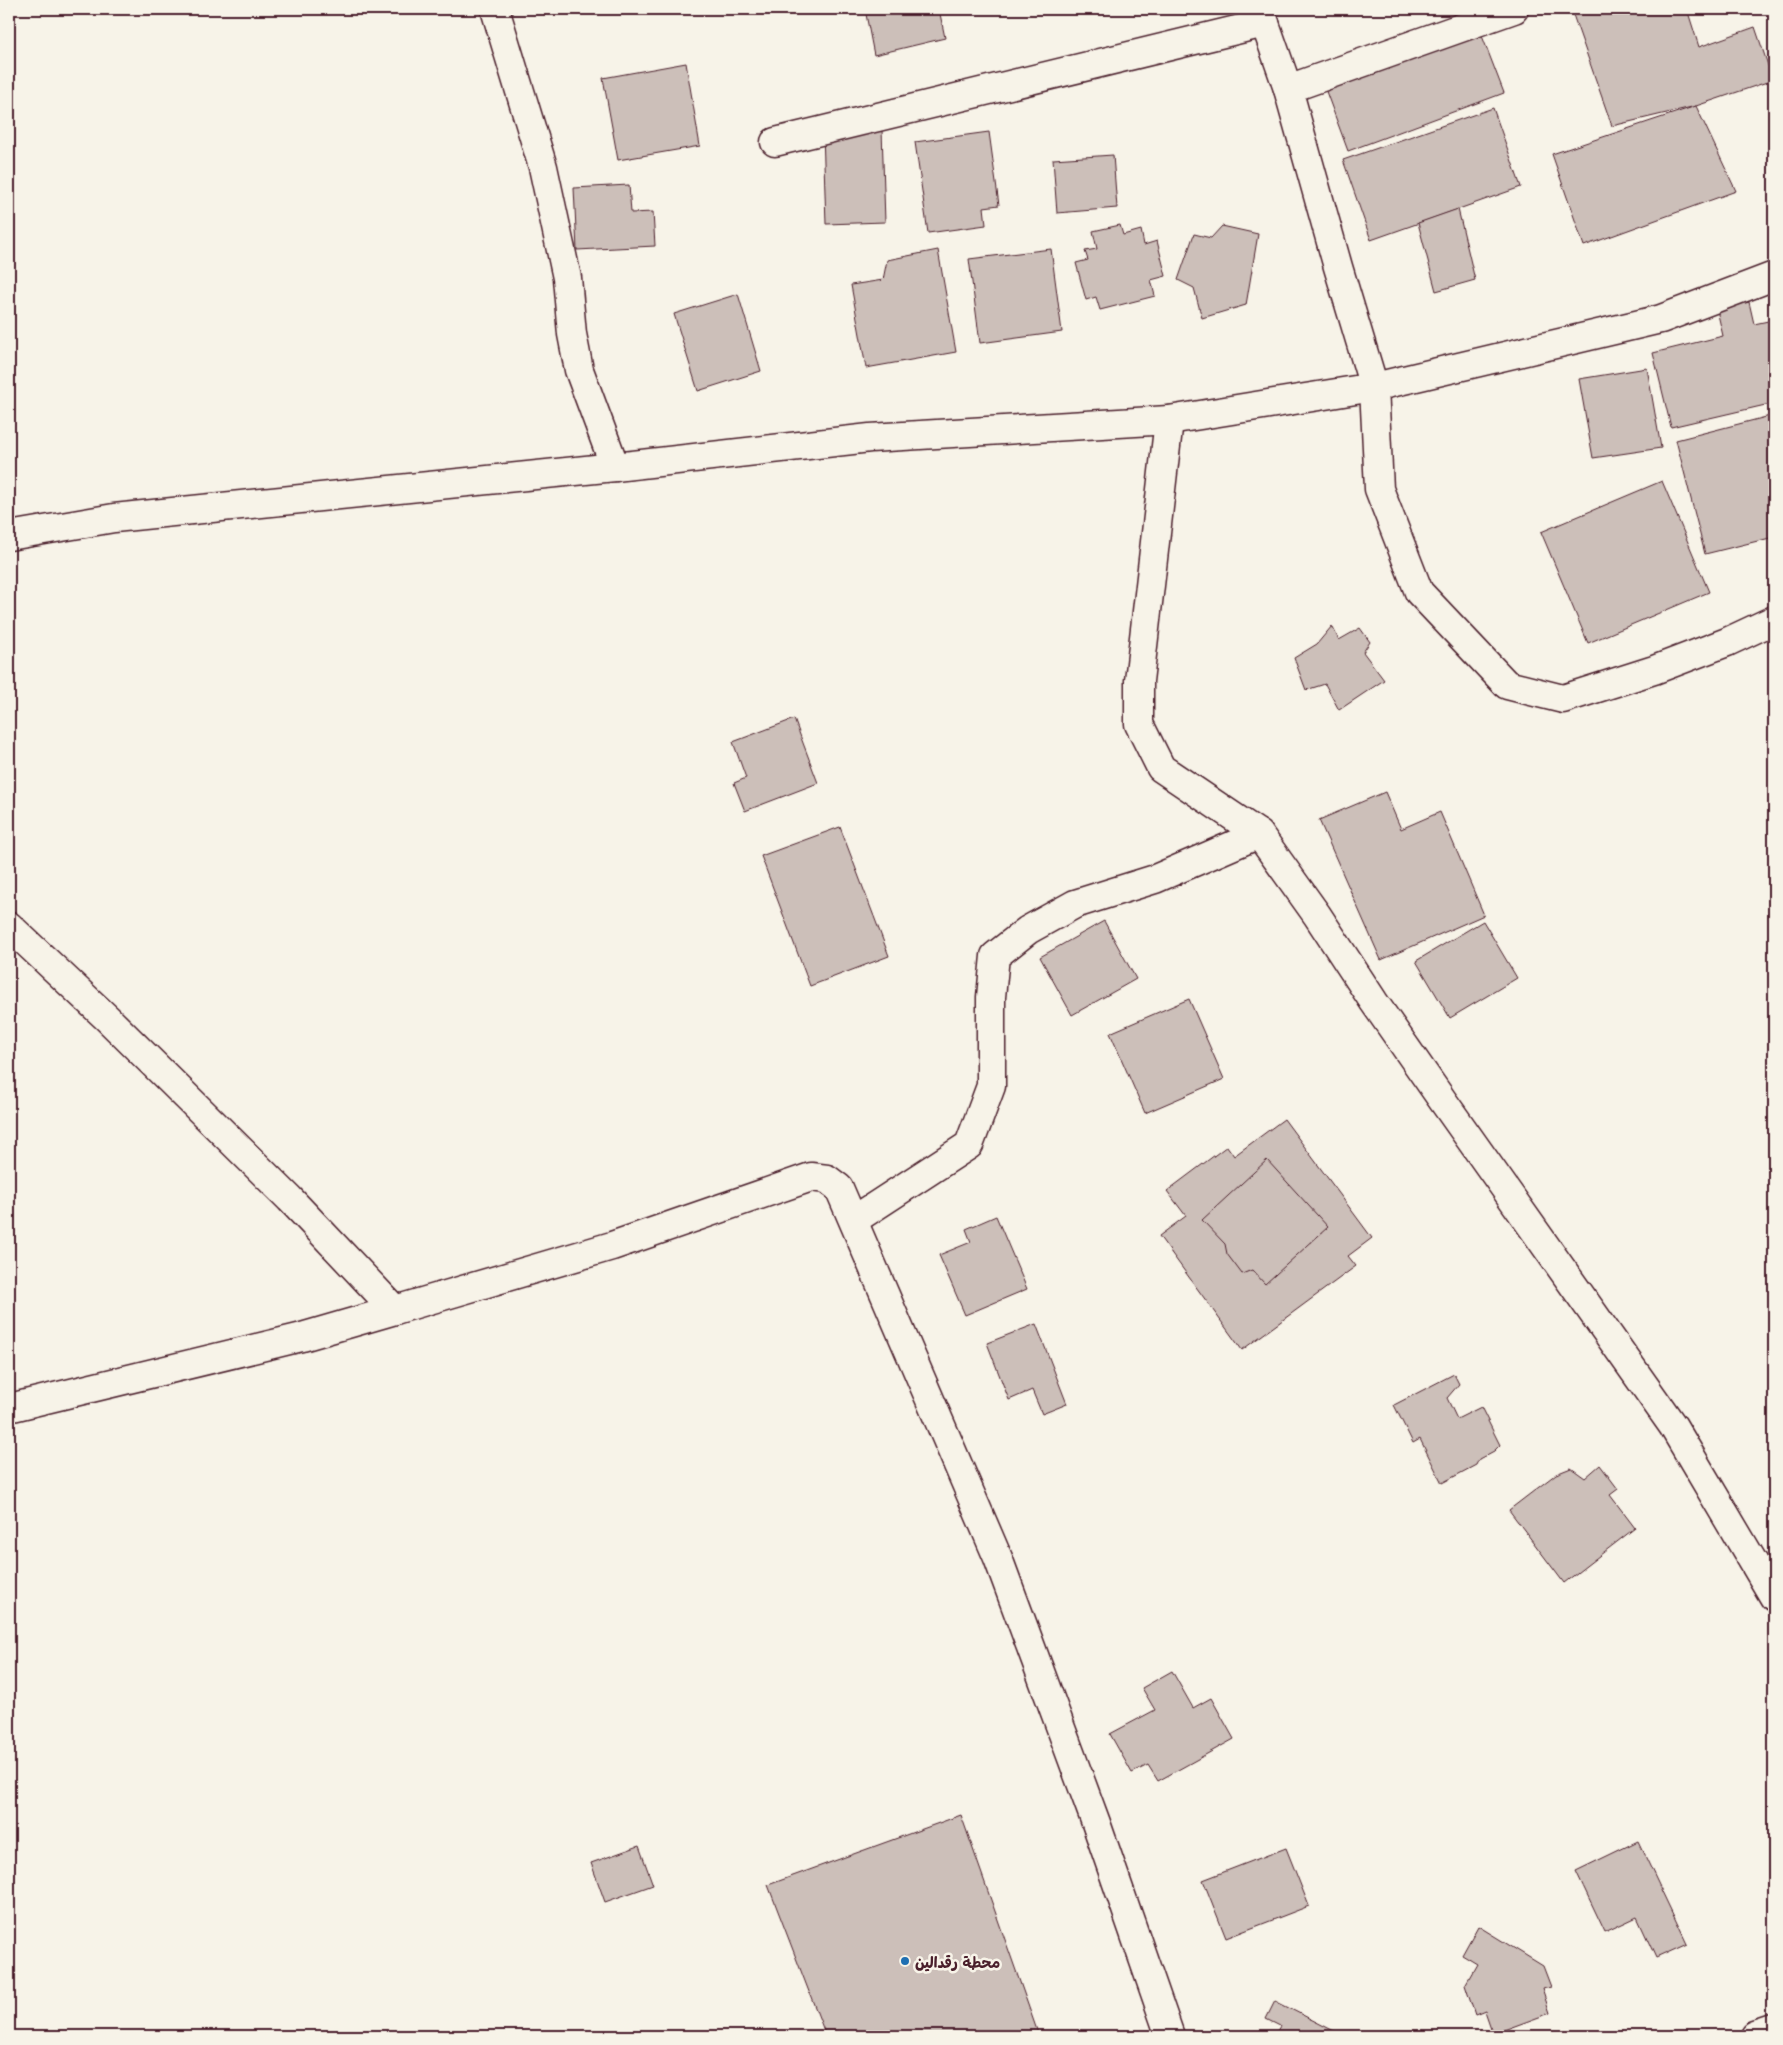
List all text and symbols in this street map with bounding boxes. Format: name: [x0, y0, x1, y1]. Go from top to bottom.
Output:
place label: محطة رقدالين: [915, 1950, 1000, 1973]
marker: محطة رقدالين: [899, 1955, 911, 1967]

